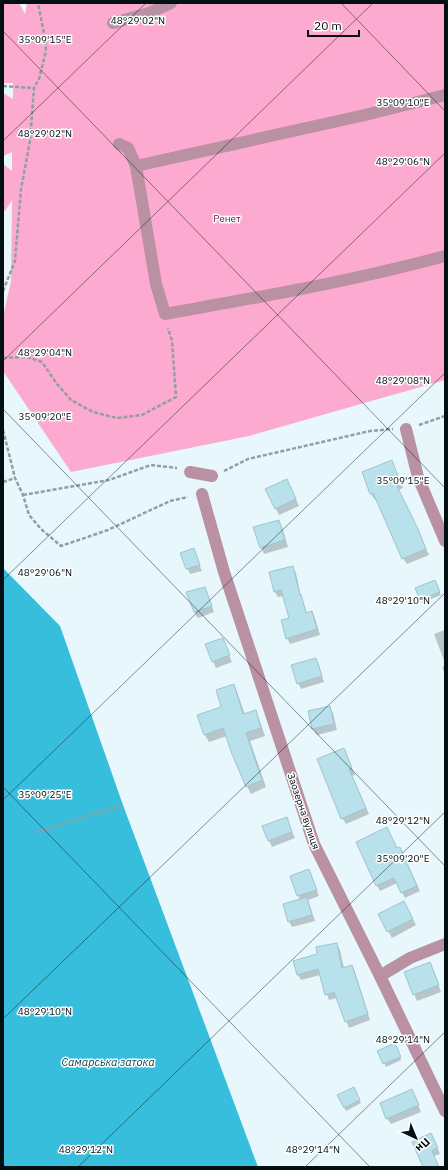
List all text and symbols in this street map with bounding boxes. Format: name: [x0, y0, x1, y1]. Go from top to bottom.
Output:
scale bar: [308, 12, 359, 38]
text: 48°29'02"N: [111, 14, 165, 27]
text: 20 m: [314, 18, 342, 33]
text: 35°09'15"E: [18, 33, 72, 46]
text: 35°09'10"E: [376, 96, 430, 109]
text: 48°29'02"N: [18, 127, 72, 140]
text: 48°29'06"N: [376, 155, 430, 168]
park label: Ренет: [213, 212, 241, 225]
text: 48°29'04"N: [18, 346, 72, 359]
text: 48°29'08"N: [376, 374, 430, 387]
text: 35°09'20"E: [18, 410, 72, 423]
text: 35°09'15"E: [376, 474, 430, 487]
text: 48°29'06"N: [18, 566, 72, 579]
text: 48°29'10"N: [376, 594, 430, 607]
street label: Заозерна вулиця: [284, 771, 323, 851]
text: 35°09'25"E: [18, 788, 72, 801]
text: 48°29'12"N: [376, 814, 430, 827]
text: 35°09'20"E: [376, 852, 430, 865]
text: 48°29'10"N: [18, 1005, 72, 1018]
text: 48°29'14"N: [376, 1033, 430, 1046]
water label: Самарська затока: [61, 1055, 155, 1069]
north arrow: [396, 1118, 436, 1158]
text: Пн: [413, 1135, 433, 1155]
text: 48°29'12"N: [59, 1143, 113, 1156]
text: 48°29'14"N: [286, 1143, 340, 1156]

